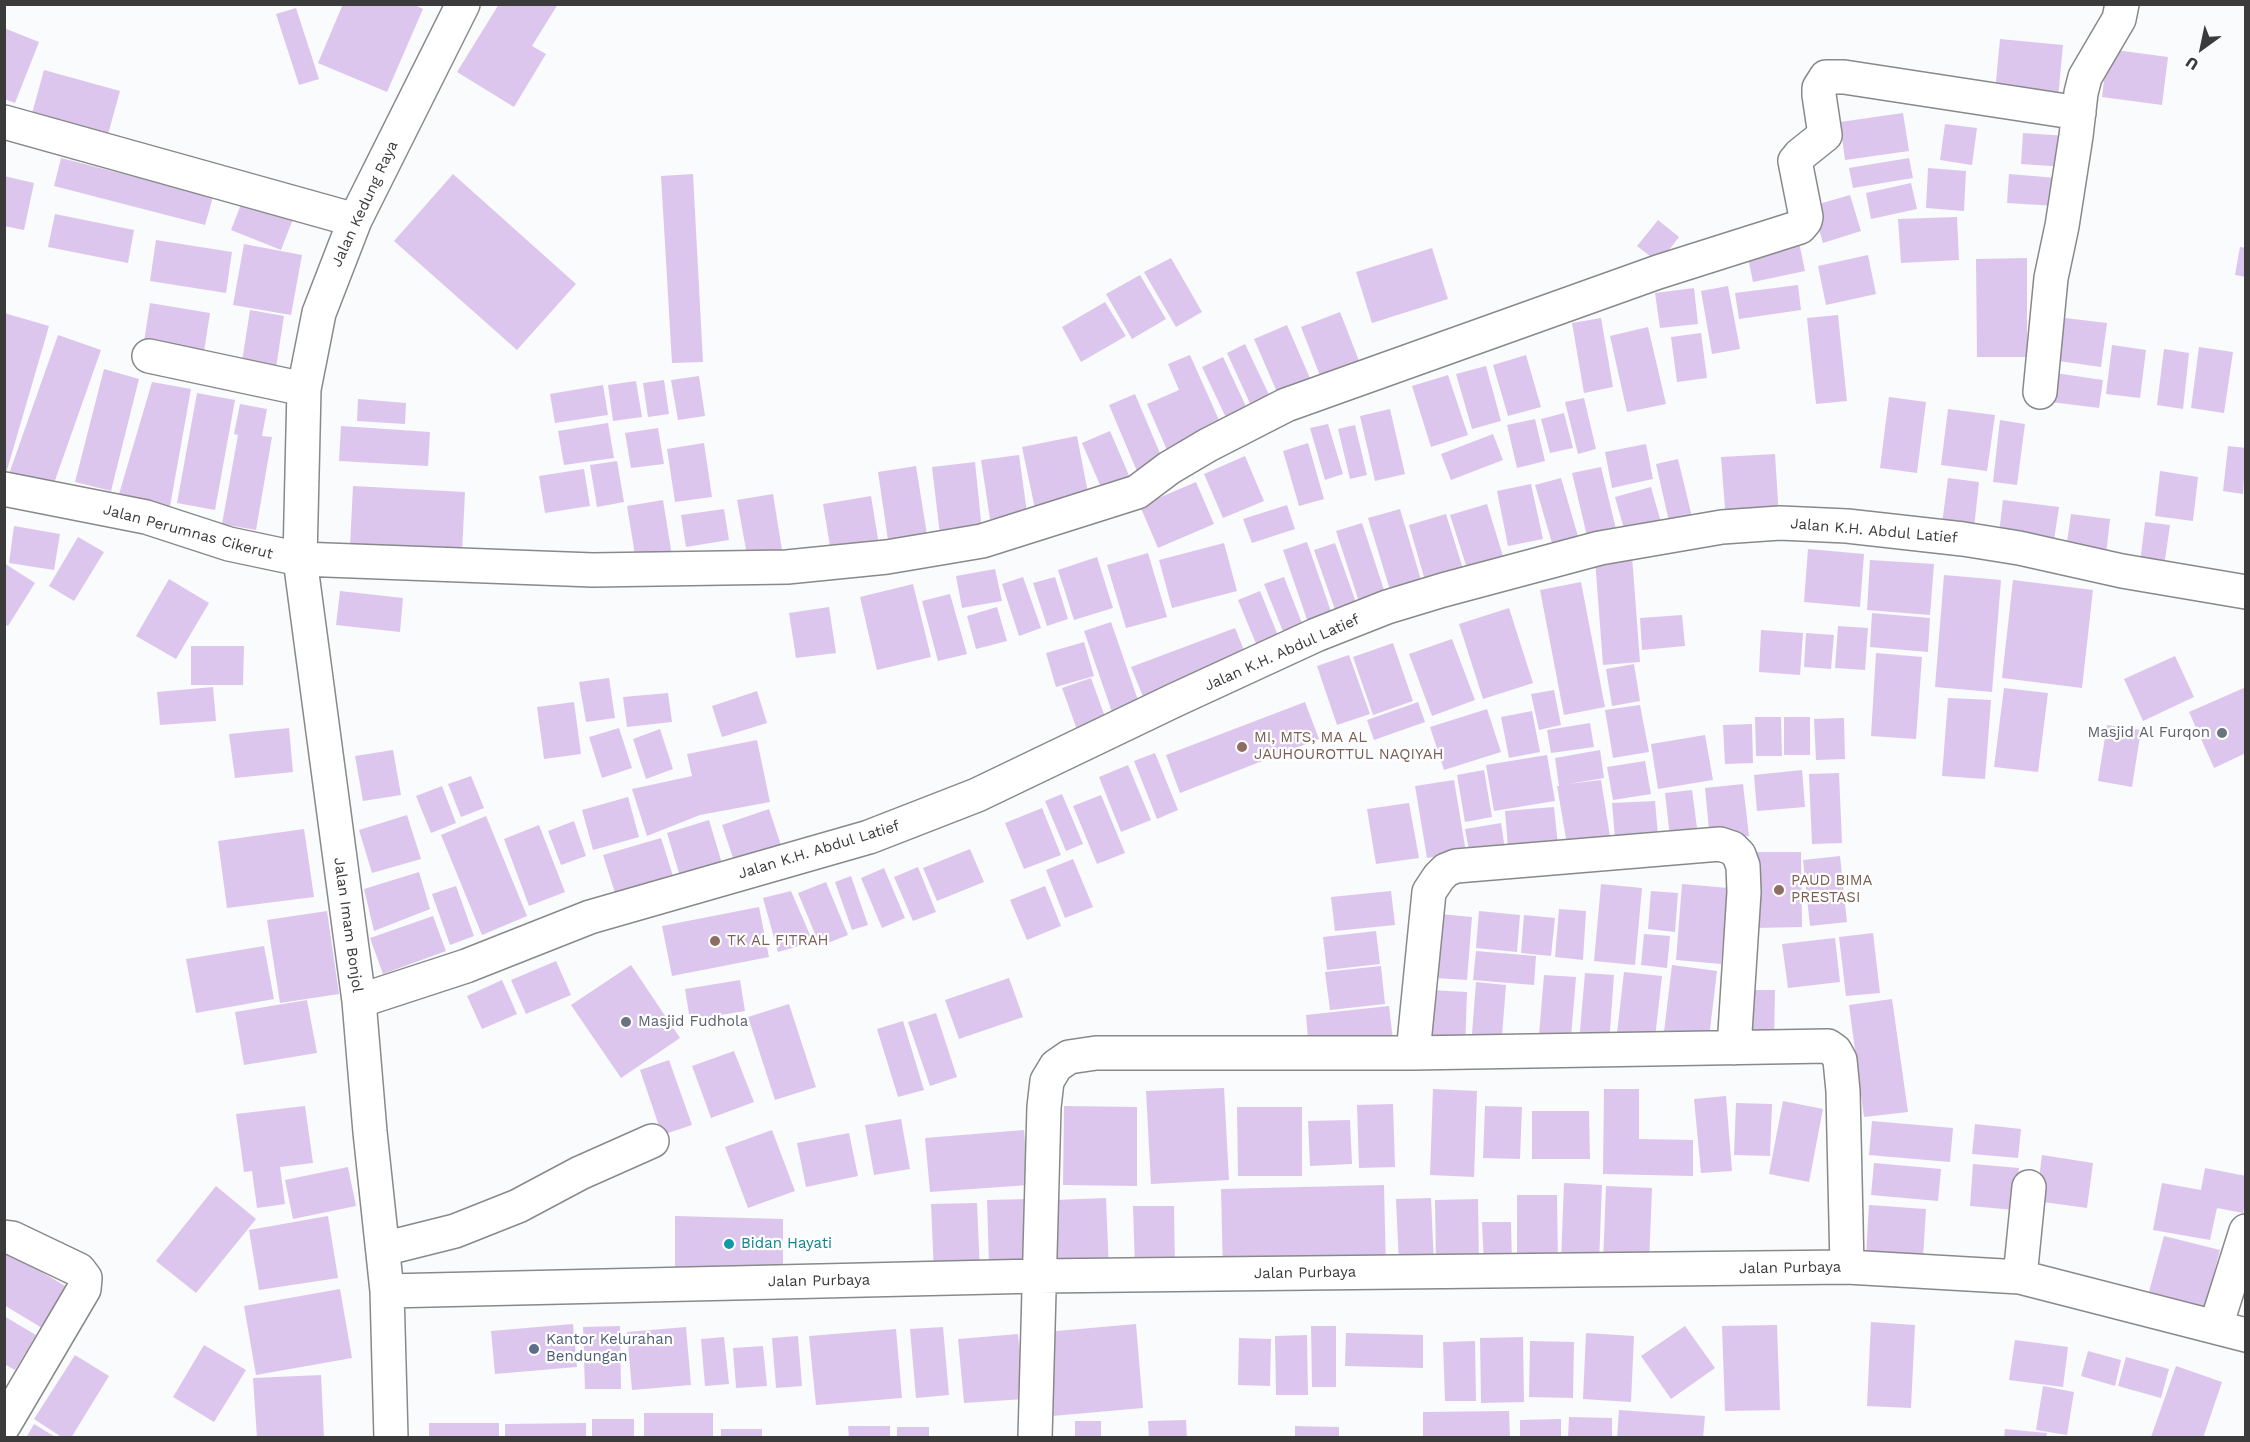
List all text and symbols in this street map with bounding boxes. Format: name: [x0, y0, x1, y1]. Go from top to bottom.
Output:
north arrow: [2172, 18, 2232, 78]
text: U: [2182, 52, 2202, 75]
street label: Jalan Kedung Raya: [328, 138, 402, 270]
street label: Jalan Perumnas Cikerut: [101, 501, 275, 563]
street label: Jalan K.H. Abdul Latief: [1790, 515, 1958, 547]
street label: Jalan K.H. Abdul Latief: [1202, 611, 1362, 695]
place label: Masjid Al Furqon: [2087, 724, 2210, 742]
marker: Masjid Al Furqon: [2215, 726, 2229, 740]
place label: MI, MTS, MA AL JAUHOUROTTUL NAQIYAH: [1254, 729, 1444, 764]
marker: MI, MTS, MA AL JAUHOUROTTUL NAQIYAH: [1235, 740, 1249, 754]
street label: Jalan K.H. Abdul Latief: [736, 817, 902, 883]
street label: Jalan Imam Bonjol: [330, 856, 366, 994]
place label: PAUD BIMA PRESTASI: [1791, 872, 1872, 907]
marker: PAUD BIMA PRESTASI: [1772, 883, 1786, 897]
place label: TK AL FITRAH: [727, 932, 829, 950]
marker: TK AL FITRAH: [708, 934, 722, 948]
place label: Masjid Fudhola: [638, 1013, 748, 1031]
marker: Masjid Fudhola: [619, 1015, 633, 1029]
place label: Bidan Hayati: [741, 1235, 832, 1253]
marker: Bidan Hayati: [722, 1237, 736, 1251]
street label: Jalan Purbaya: [1739, 1258, 1841, 1278]
street label: Jalan Purbaya: [1254, 1263, 1356, 1283]
street label: Jalan Purbaya: [768, 1271, 870, 1291]
place label: Kantor Kelurahan Bendungan: [546, 1331, 673, 1366]
marker: Kantor Kelurahan Bendungan: [527, 1342, 541, 1356]

